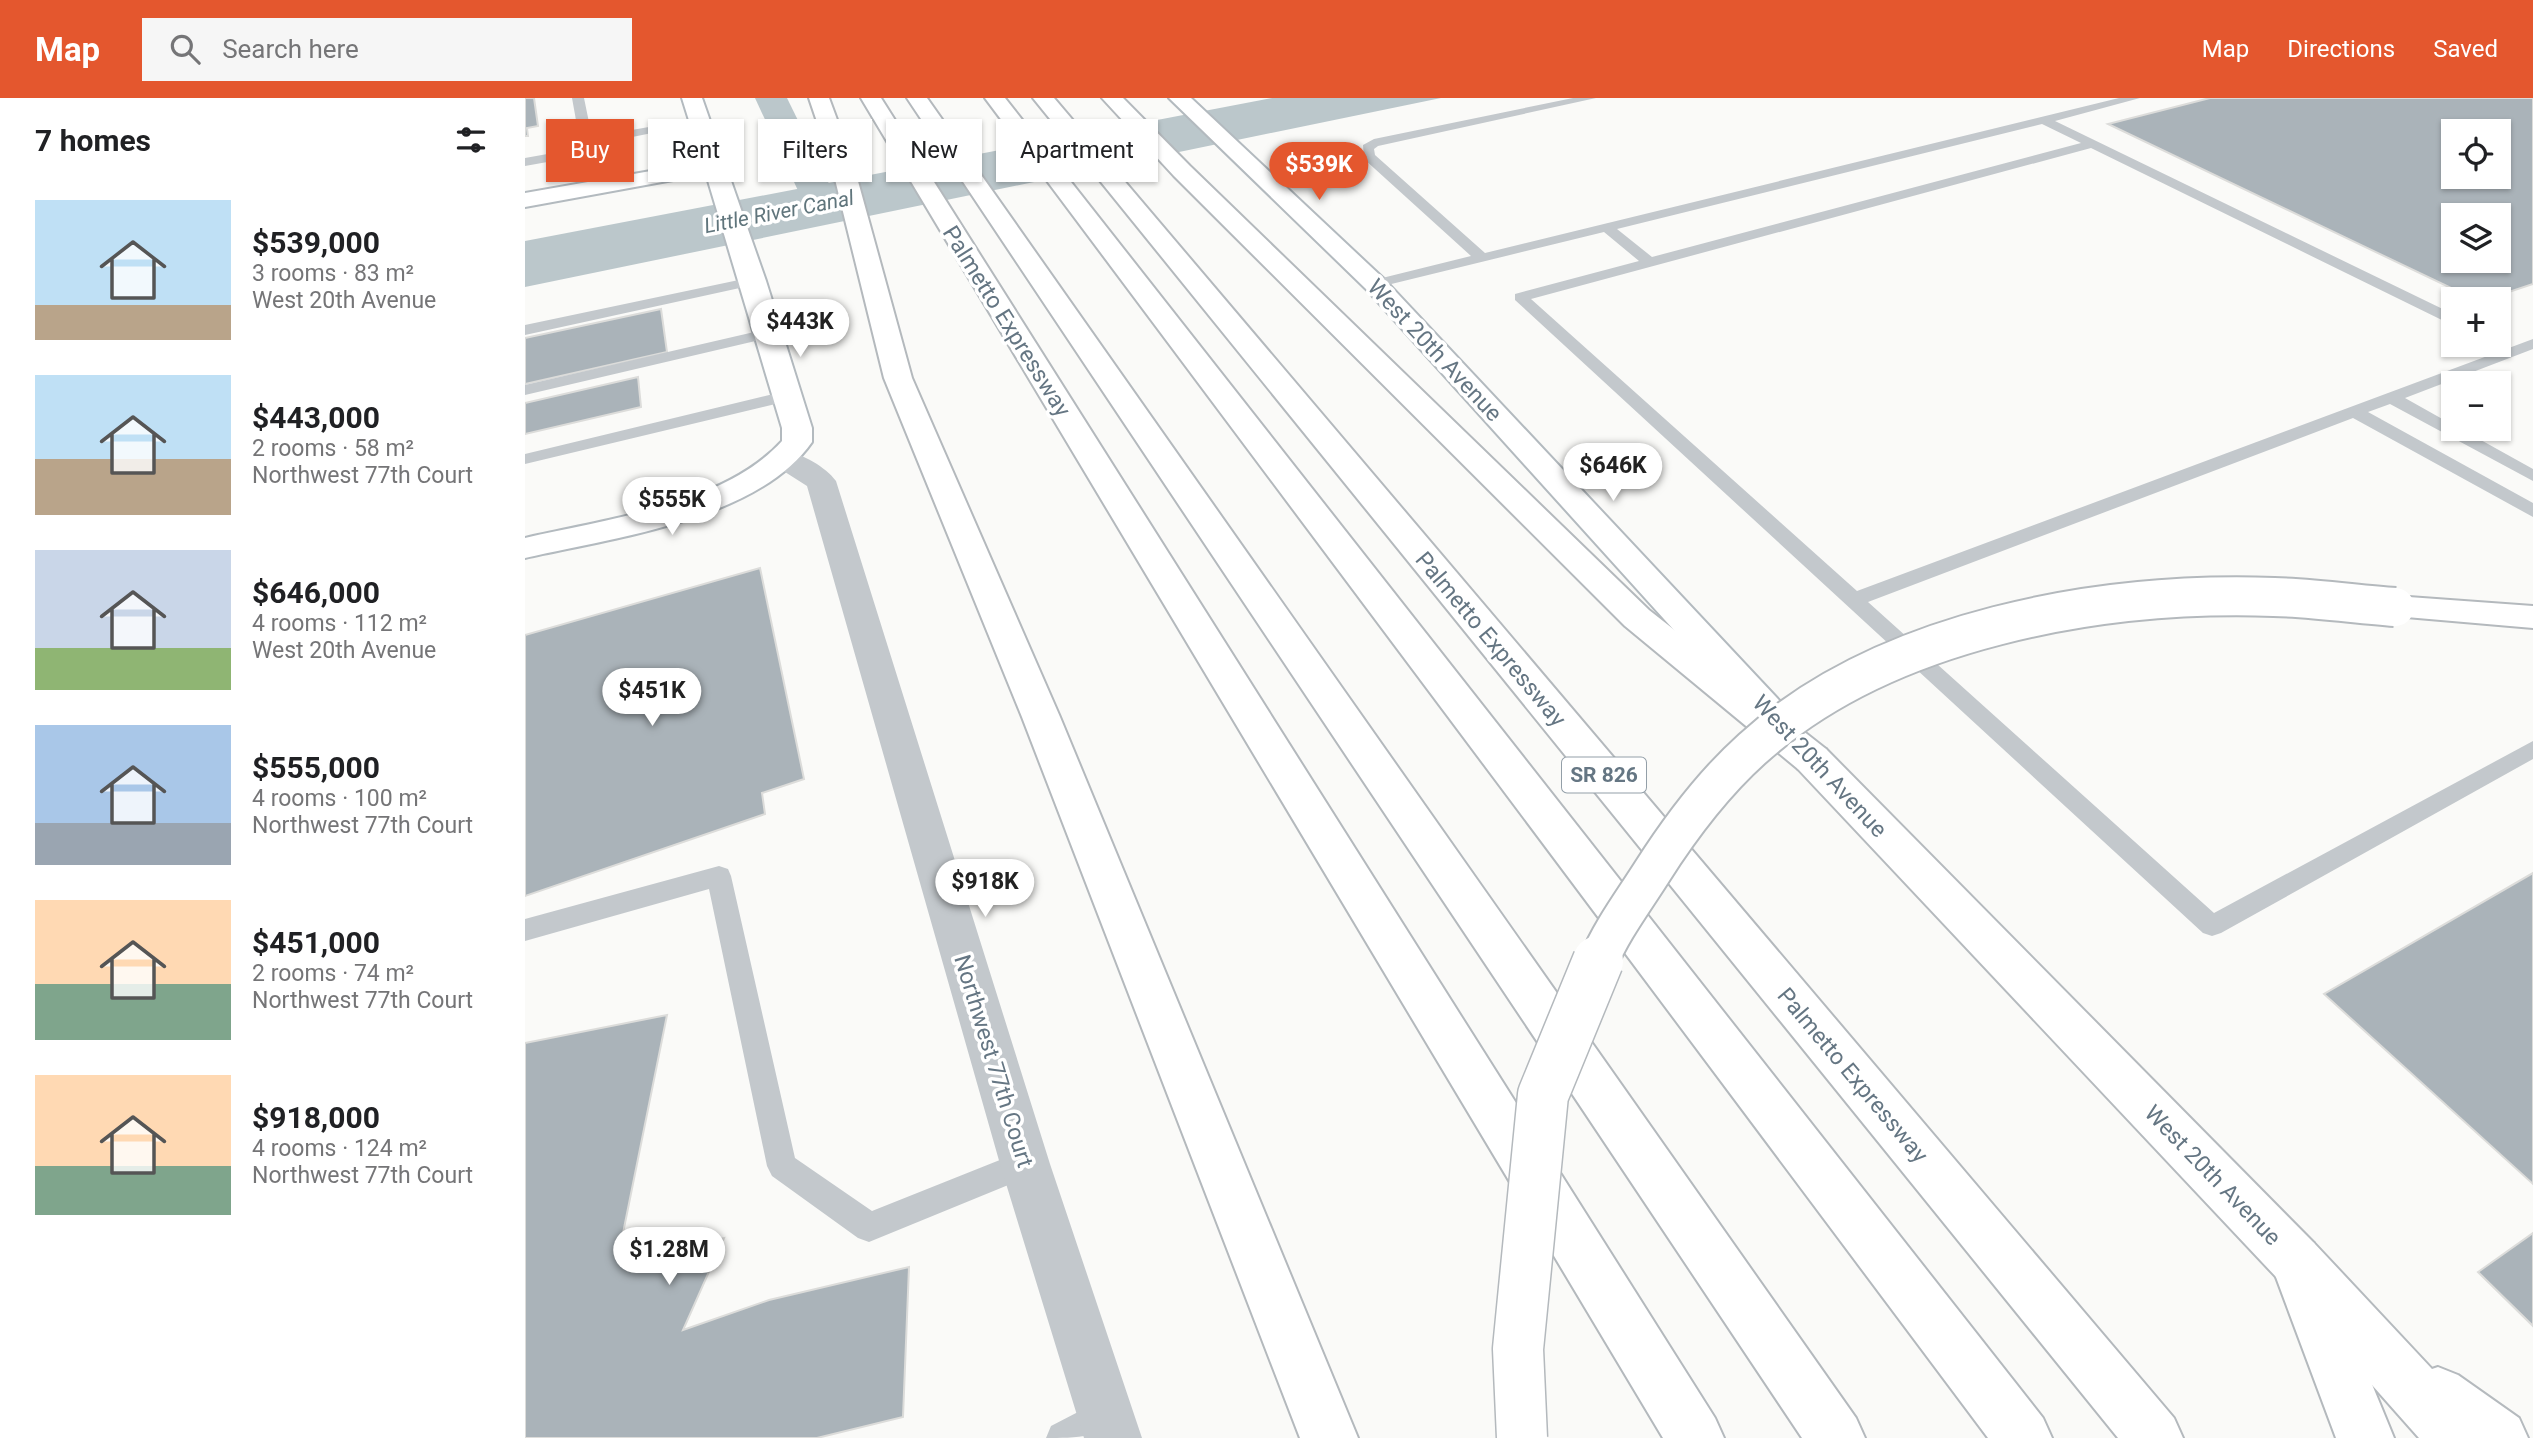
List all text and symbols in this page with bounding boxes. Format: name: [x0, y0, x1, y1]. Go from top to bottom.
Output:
search box: [142, 18, 632, 81]
text: Map: [35, 30, 100, 69]
icon: search: [166, 30, 204, 68]
text: Search here: [222, 34, 359, 64]
text: Map: [2202, 35, 2249, 63]
text: Directions: [2287, 35, 2395, 63]
text: Saved: [2433, 35, 2498, 63]
chip: Buy: [546, 119, 634, 182]
chip: Rent: [648, 119, 744, 182]
chip: Filters: [758, 119, 872, 182]
chip: New: [886, 119, 982, 182]
chip: Apartment: [996, 119, 1158, 182]
map controls: [2441, 119, 2511, 441]
button: locate: [2441, 119, 2511, 189]
icon: filters: [452, 121, 490, 159]
text: 7 homes: [35, 123, 151, 158]
pin: $539K: [1270, 142, 1368, 202]
text: $539K: [1285, 151, 1353, 178]
water label: Little River Canal: [702, 186, 857, 238]
button: layers: [2441, 203, 2511, 273]
street label: Palmetto Expressway: [937, 221, 1076, 422]
text: $539,000: [252, 225, 380, 260]
icon: home: [91, 228, 175, 312]
text: 3 rooms · 83 m²: [252, 260, 414, 287]
street label: West 20th Avenue: [1362, 274, 1507, 427]
text: West 20th Avenue: [252, 287, 436, 314]
button: +: [2441, 287, 2511, 357]
pin: $443K: [751, 300, 849, 359]
text: $443K: [766, 308, 834, 335]
button: −: [2441, 371, 2511, 441]
text: $443,000: [252, 400, 380, 435]
icon: home: [91, 403, 175, 487]
text: 2 rooms · 58 m²: [252, 435, 414, 462]
pin: $646K: [1564, 444, 1662, 503]
text: $646K: [1579, 452, 1647, 479]
text: Northwest 77th Court: [252, 462, 473, 489]
pin: $555K: [623, 478, 721, 537]
text: $555K: [638, 486, 706, 513]
street label: Palmetto Expressway: [1410, 546, 1572, 732]
text: $646,000: [252, 575, 380, 610]
icon: home: [91, 578, 175, 662]
text: 4 rooms · 112 m²: [252, 610, 427, 637]
text: West 20th Avenue: [252, 637, 436, 664]
pin: $451K: [603, 668, 701, 728]
text: $451K: [618, 677, 686, 704]
street label: West 20th Avenue: [1747, 690, 1892, 843]
text: $555,000: [252, 750, 380, 785]
icon: home: [91, 753, 175, 837]
road number: SR 826: [1562, 758, 1646, 792]
text: 4 rooms · 100 m²: [252, 785, 427, 812]
text: Northwest 77th Court: [252, 812, 473, 839]
pin: $918K: [936, 860, 1034, 919]
text: $918K: [951, 868, 1019, 895]
text: $451,000: [252, 925, 380, 960]
icon: home: [91, 928, 175, 1012]
street label: Northwest 77th Court: [948, 951, 1039, 1171]
text: 2 rooms · 74 m²: [252, 960, 414, 987]
street label: Palmetto Expressway: [1772, 982, 1934, 1168]
text: Northwest 77th Court: [252, 987, 473, 1014]
text: $918,000: [252, 1100, 380, 1135]
street label: West 20th Avenue: [2139, 1100, 2286, 1251]
icon: home: [91, 1103, 175, 1187]
text: 4 rooms · 124 m²: [252, 1135, 427, 1162]
text: Northwest 77th Court: [252, 1162, 473, 1189]
pin: $1.28M: [612, 1228, 726, 1287]
text: $1.28M: [629, 1236, 709, 1263]

